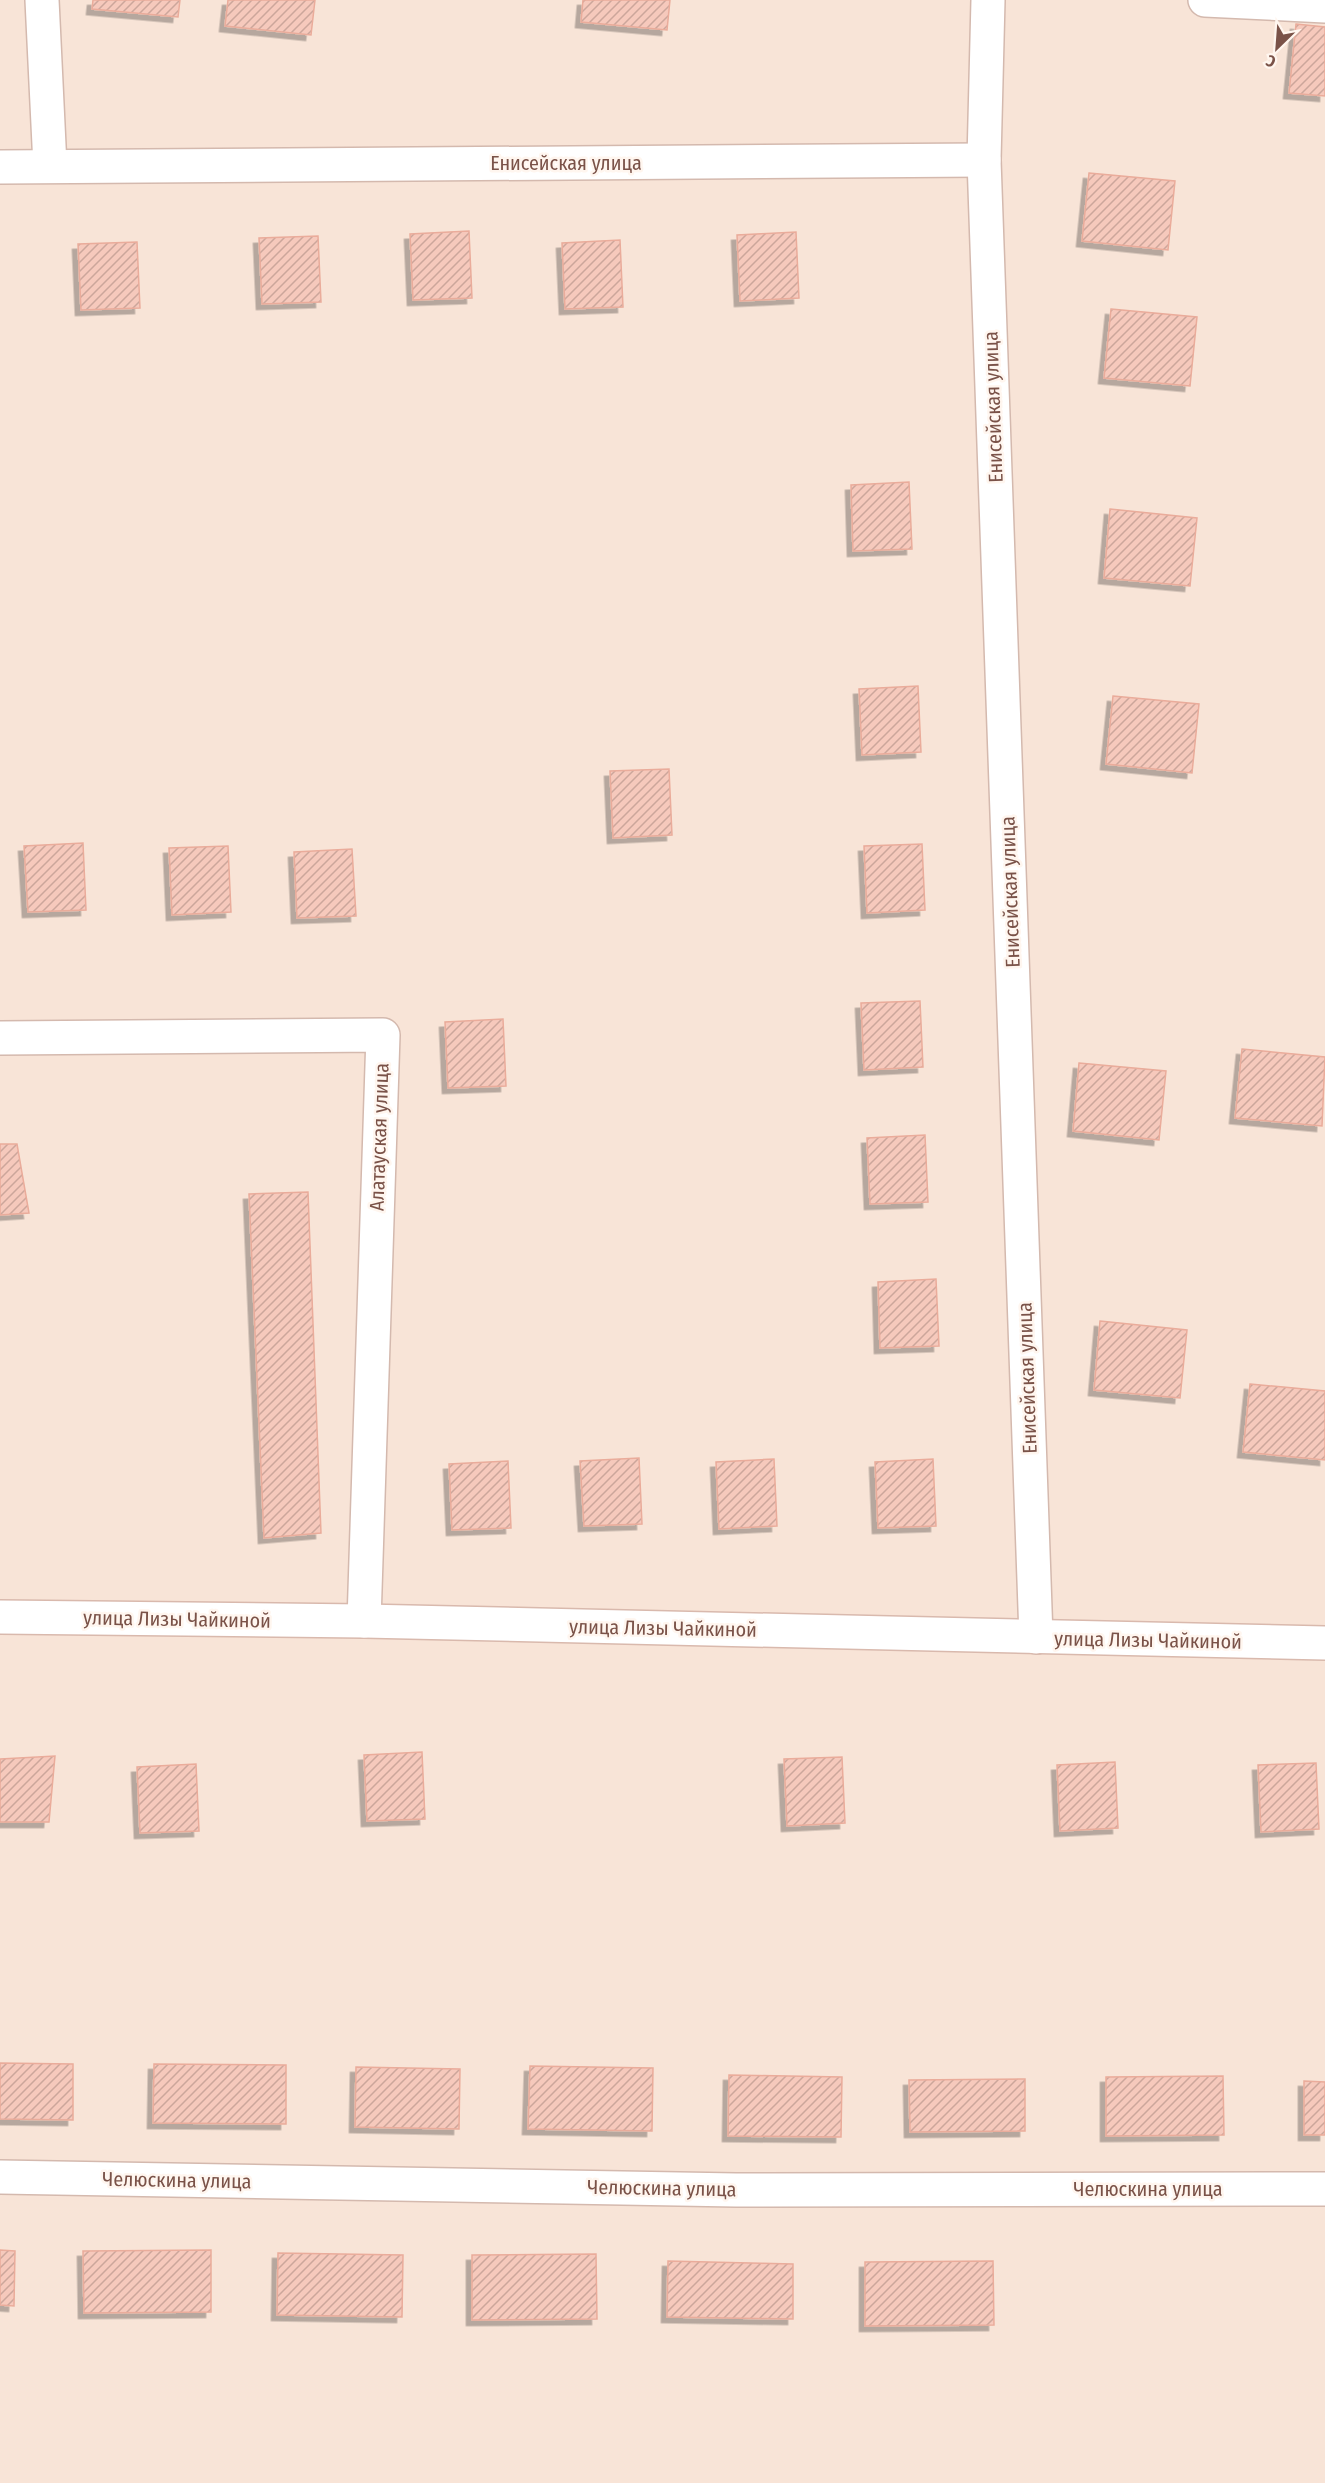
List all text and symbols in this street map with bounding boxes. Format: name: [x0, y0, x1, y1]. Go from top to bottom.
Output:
north arrow: [1247, 18, 1307, 78]
text: С: [1263, 51, 1279, 72]
street label: Енисейская улица: [490, 151, 642, 175]
street label: Енисейская улица: [978, 331, 1008, 483]
street label: Енисейская улица: [995, 816, 1025, 968]
street label: Алатауская улица: [364, 1063, 394, 1211]
street label: Енисейская улица: [1012, 1302, 1042, 1454]
street label: улица Лизы Чайкиной: [83, 1605, 271, 1633]
street label: улица Лизы Чайкиной: [569, 1614, 757, 1642]
street label: улица Лизы Чайкиной: [1054, 1626, 1242, 1654]
street label: Челюскина улица: [102, 2167, 252, 2193]
street label: Челюскина улица: [587, 2175, 737, 2201]
street label: Челюскина улица: [1073, 2177, 1223, 2201]

